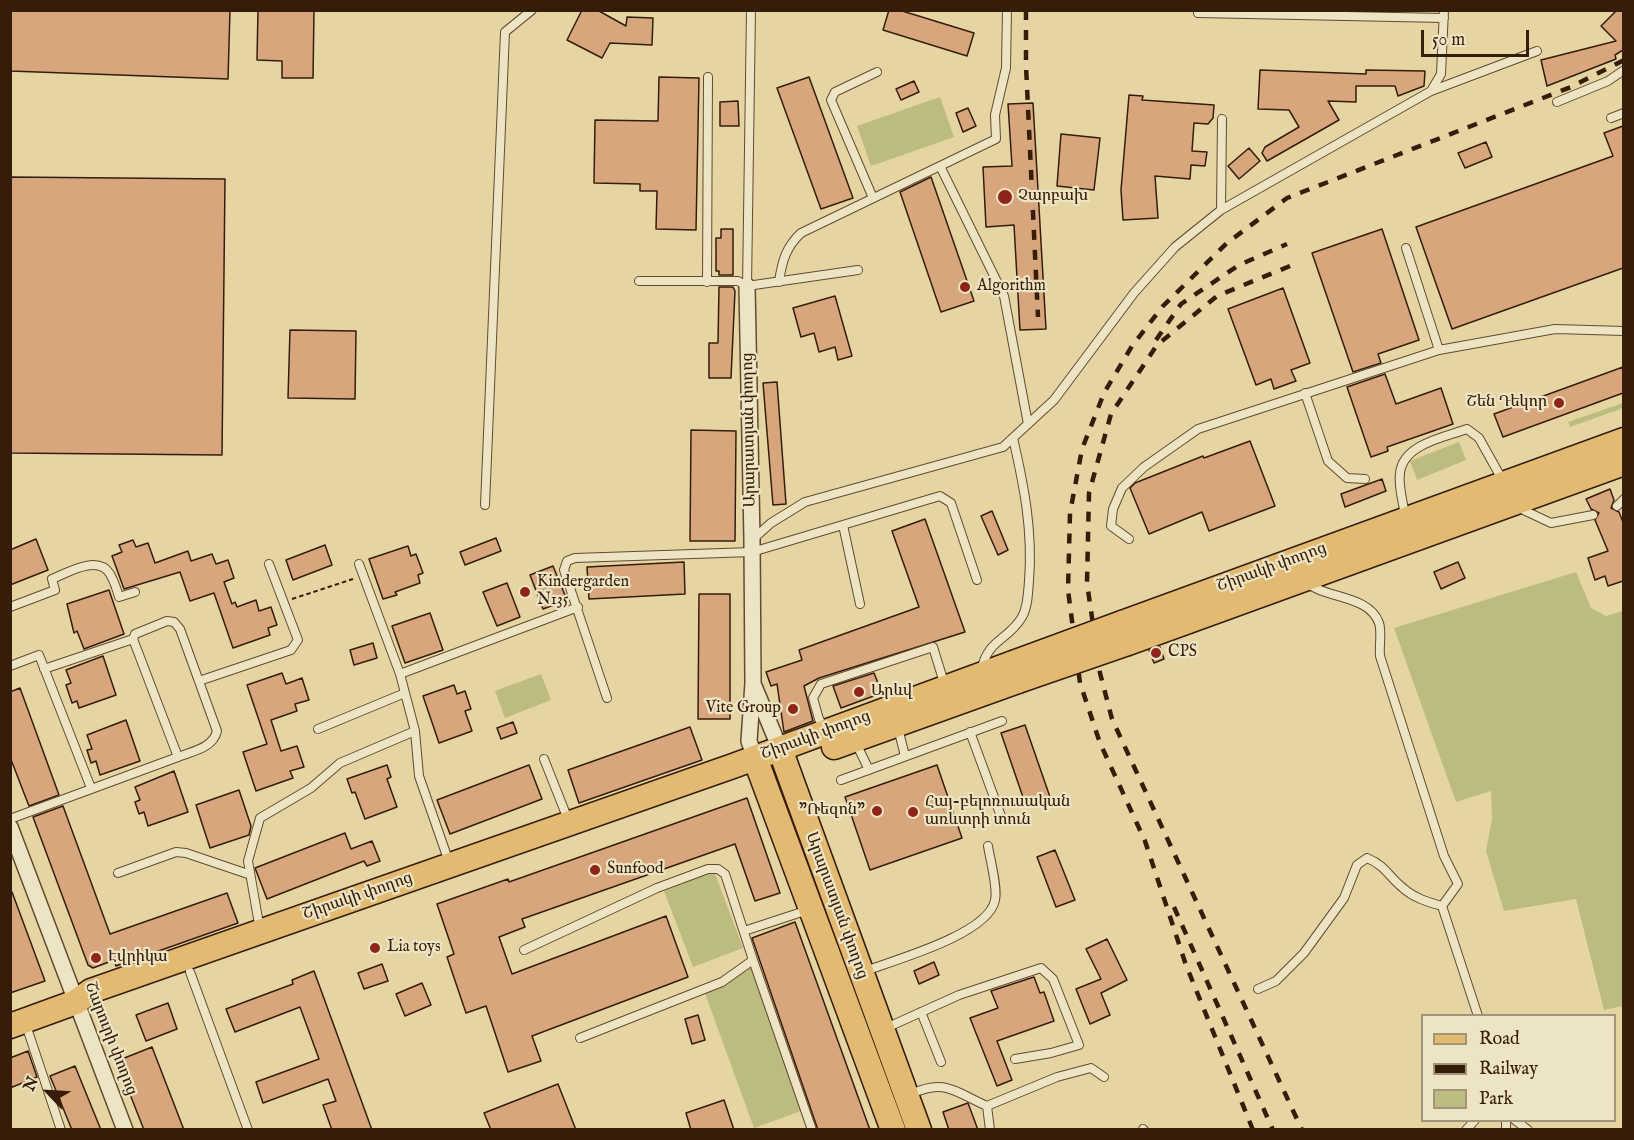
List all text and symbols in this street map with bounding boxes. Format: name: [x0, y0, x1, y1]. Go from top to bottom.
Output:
scale bar: [1424, 18, 1532, 56]
text: 50 m: [1432, 29, 1465, 52]
place label: Չարբախ: [1018, 187, 1088, 207]
marker: Չարբախ: [996, 188, 1014, 206]
place label: Algorithm: [977, 277, 1046, 297]
marker: Algorithm: [958, 280, 972, 294]
street label: Արարատյան փողոց: [739, 352, 761, 508]
place label: Շեն Դեկոր: [1466, 393, 1547, 413]
marker: Շեն Դեկոր: [1552, 396, 1566, 410]
street label: Շիրակի փողոց: [1215, 539, 1329, 597]
place label: Kindergarden N135: [537, 573, 629, 611]
marker: Kindergarden N135: [518, 585, 532, 599]
place label: CPS: [1168, 643, 1197, 663]
marker: CPS: [1149, 646, 1163, 660]
place label: Արևվ: [871, 682, 912, 702]
marker: Արևվ: [852, 685, 866, 699]
place label: Vite Group: [706, 699, 781, 719]
marker: Vite Group: [786, 702, 800, 716]
street label: Շիրակի փողոց: [759, 707, 873, 765]
place label: Հայ-բելոռուսական առևտրի տուն: [925, 793, 1070, 831]
place label: "Ռեզոն": [799, 801, 865, 821]
marker: "Ռեզոն": [870, 804, 884, 818]
marker: Հայ-բելոռուսական առևտրի տուն: [906, 805, 920, 819]
street label: Արարատյան փողոց: [800, 830, 872, 982]
place label: Sunfood: [607, 860, 664, 880]
marker: Sunfood: [588, 863, 602, 877]
street label: Շիրակի փողոց: [301, 869, 415, 925]
place label: Lia toys: [387, 938, 441, 958]
marker: Lia toys: [368, 941, 382, 955]
place label: Էվրիկա: [108, 948, 168, 968]
marker: Էվրիկա: [89, 951, 103, 965]
street label: Շարուրի փողոց: [80, 980, 140, 1098]
legend: [1421, 1014, 1616, 1122]
text: Road: [1479, 1028, 1520, 1051]
text: Railway: [1479, 1058, 1538, 1081]
north arrow: [18, 1062, 78, 1122]
text: N: [20, 1074, 44, 1095]
text: Park: [1479, 1088, 1513, 1111]

